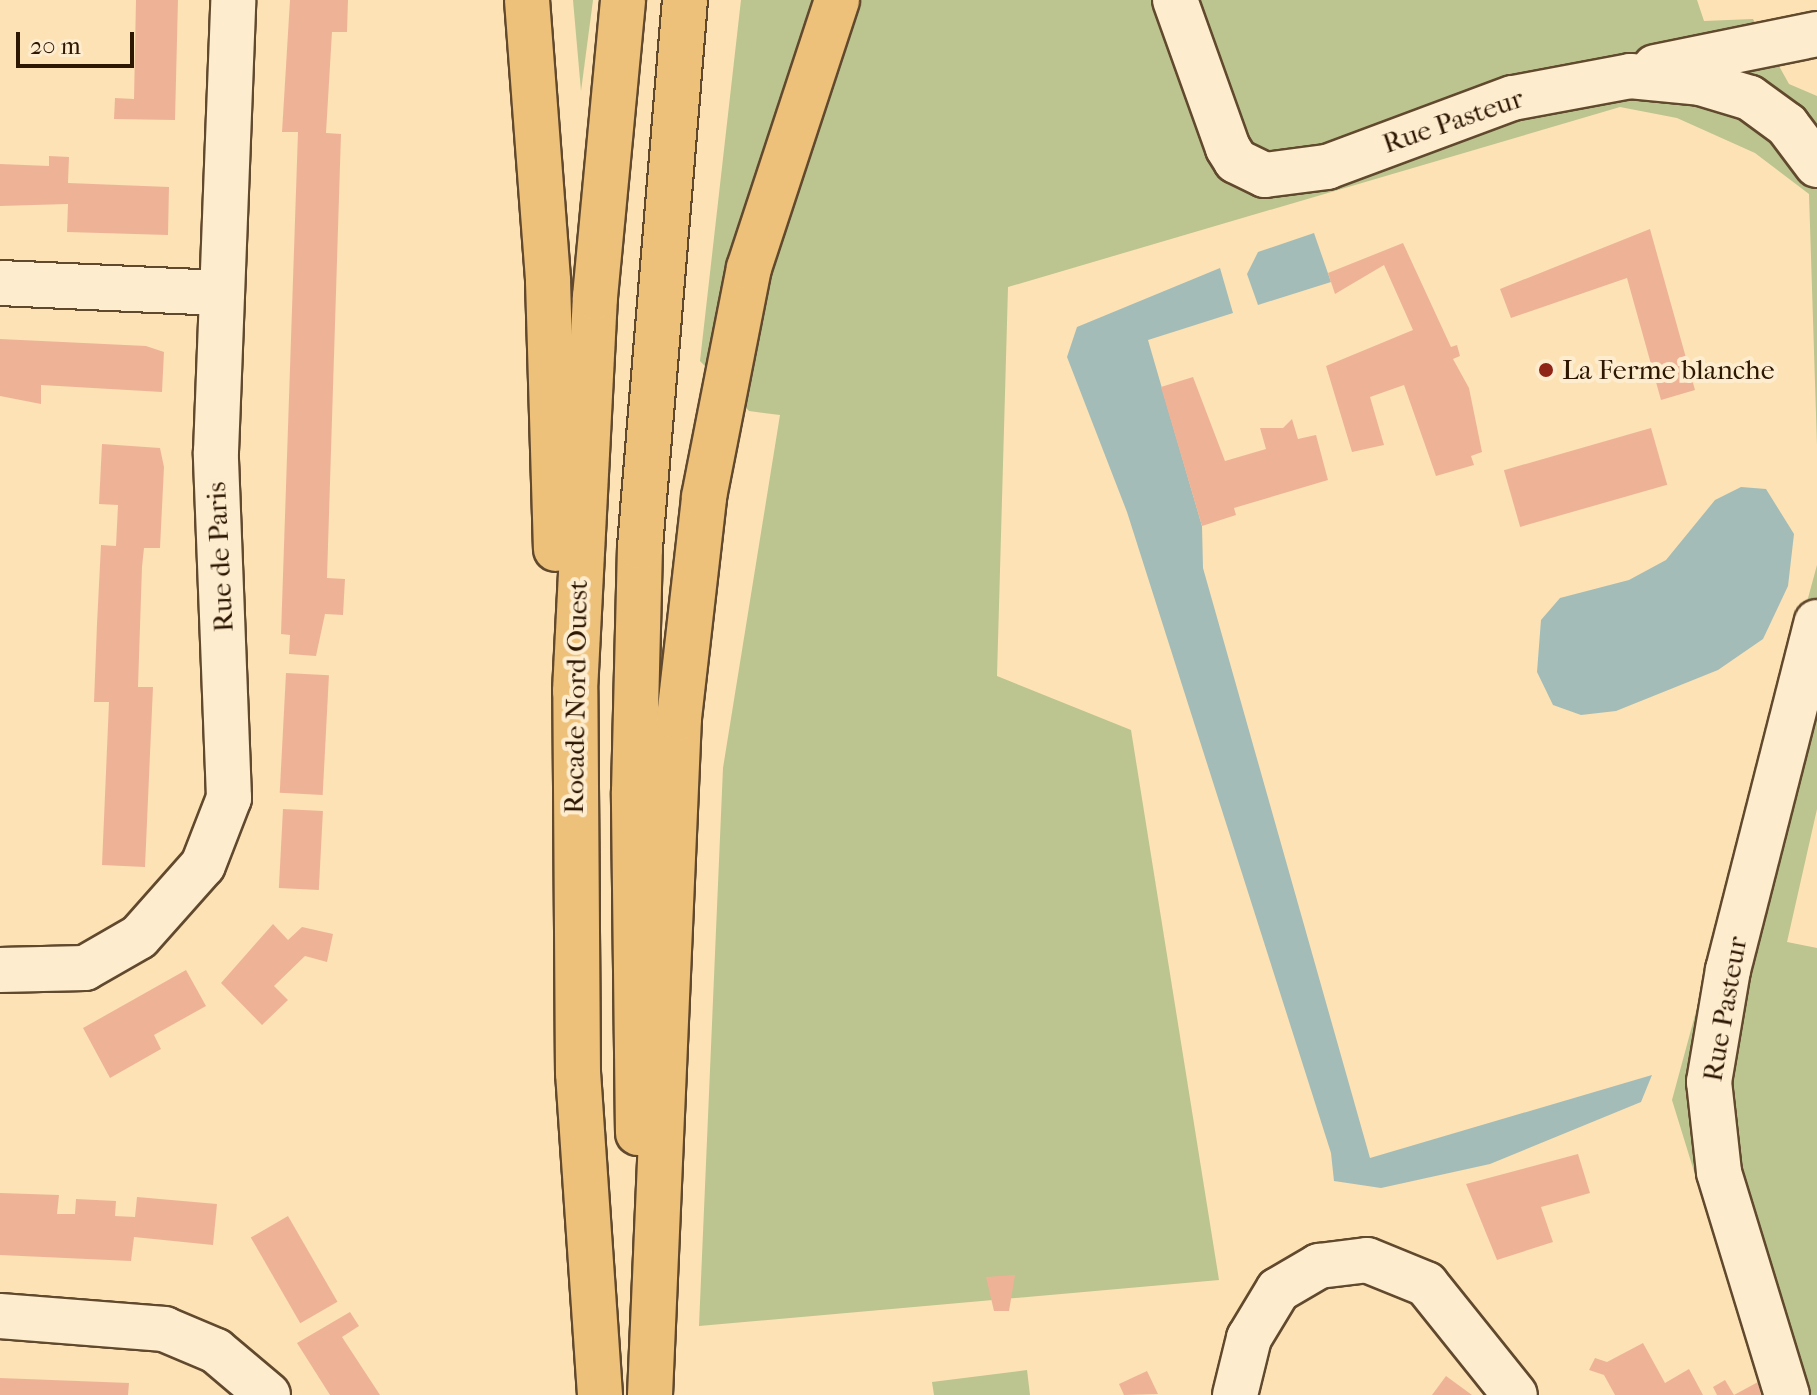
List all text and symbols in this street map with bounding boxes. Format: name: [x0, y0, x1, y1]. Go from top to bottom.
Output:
scale bar: [20, 16, 138, 66]
text: 20 m: [30, 32, 81, 60]
street label: Rue Pasteur: [1378, 81, 1528, 161]
place label: La Ferme blanche: [1562, 353, 1774, 387]
marker: La Ferme blanche: [1537, 361, 1555, 379]
street label: Rue de Paris: [199, 481, 241, 633]
street label: Rocade Nord Ouest: [557, 580, 595, 814]
street label: Rue Pasteur: [1696, 934, 1754, 1084]

